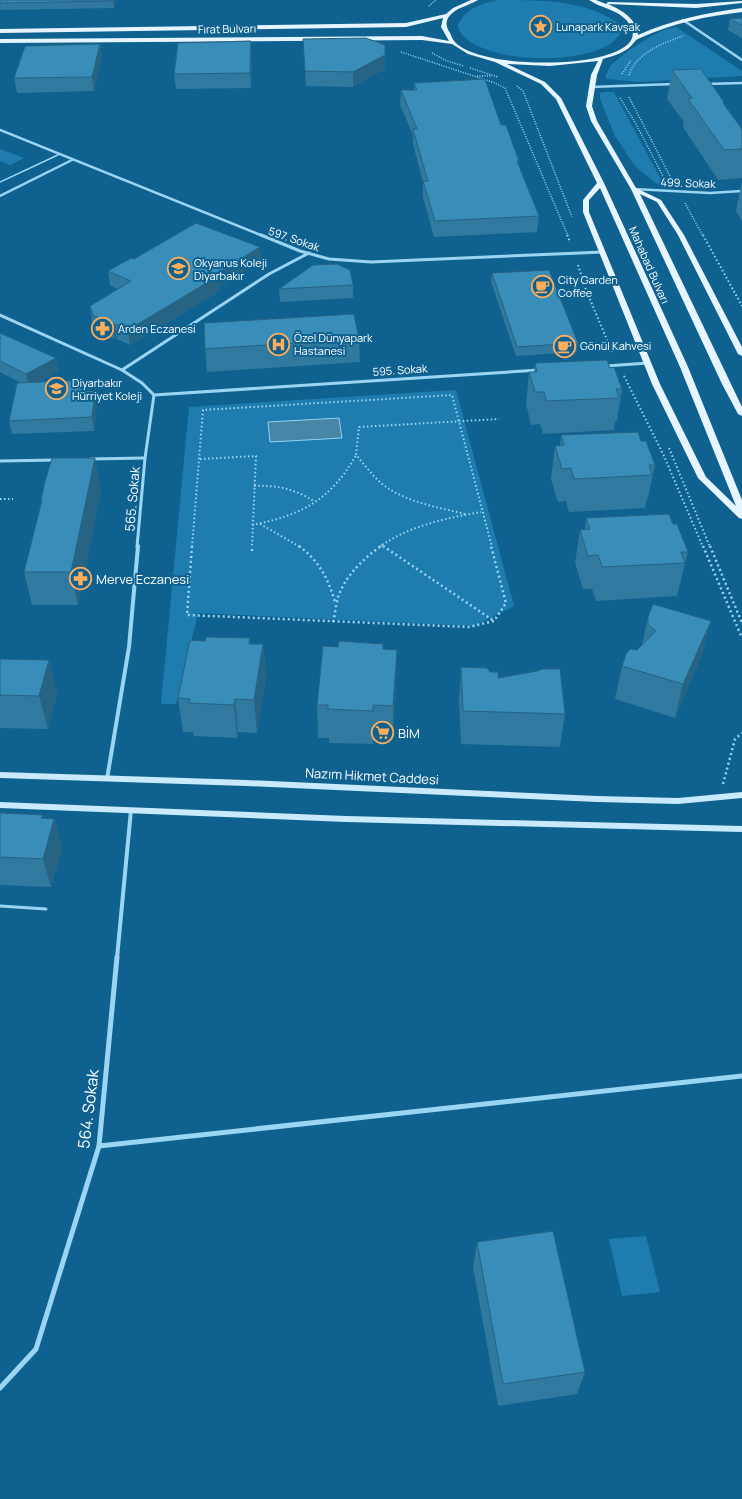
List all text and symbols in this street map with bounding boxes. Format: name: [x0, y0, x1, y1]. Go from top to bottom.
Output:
place icon: Lunapark Kavşak: [527, 14, 553, 40]
place label: Lunapark Kavşak: [556, 19, 641, 34]
street label: Fırat Bulvarı: [198, 20, 256, 37]
street label: 499. Sokak: [660, 174, 716, 191]
street label: 597. Sokak: [267, 223, 322, 254]
street label: Mahabad Bulvarı: [626, 224, 673, 306]
place label: Okyanus Koleji Diyarbakır: [194, 255, 267, 283]
school or university icon: Okyanus Koleji Diyarbakır: [165, 256, 191, 282]
place label: City Garden Coffee: [558, 272, 618, 300]
cafe icon: City Garden Coffee: [529, 273, 555, 299]
pharmacy icon: Arden Eczanesi: [89, 316, 115, 342]
place label: Arden Eczanesi: [118, 321, 196, 336]
place label: Özel Dünyapark Hastanesi: [294, 330, 373, 358]
hospital icon: Özel Dünyapark Hastanesi: [265, 331, 291, 357]
cafe icon: Gönül Kahvesi: [552, 333, 578, 359]
place label: Gönül Kahvesi: [580, 338, 651, 353]
street label: 595. Sokak: [372, 360, 428, 379]
place label: Diyarbakır Hürriyet Koleji: [72, 375, 142, 403]
school or university icon: Diyarbakır Hürriyet Koleji: [44, 376, 70, 402]
street label: 565. Sokak: [120, 465, 144, 532]
pharmacy icon: Merve Eczanesi: [67, 566, 93, 592]
place label: Merve Eczanesi: [96, 570, 189, 588]
supermarket icon: BİM: [370, 720, 396, 746]
place label: BİM: [398, 724, 420, 742]
street label: Nazım Hikmet Caddesi: [305, 764, 439, 788]
street label: 564. Sokak: [72, 1067, 104, 1150]

